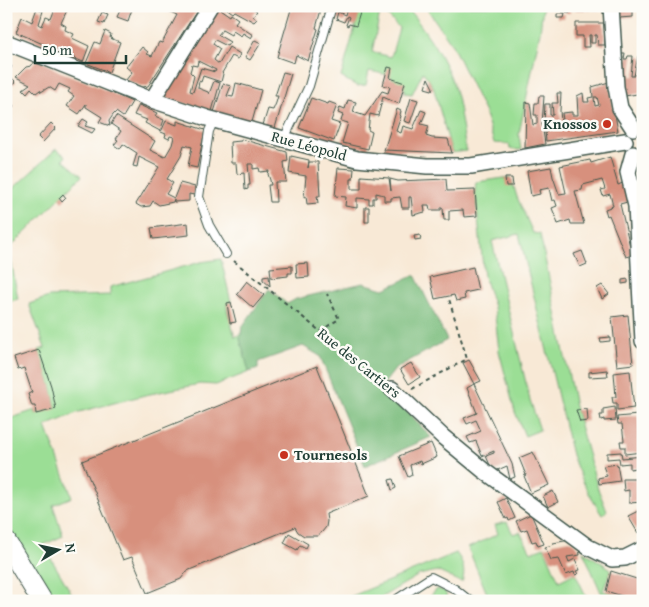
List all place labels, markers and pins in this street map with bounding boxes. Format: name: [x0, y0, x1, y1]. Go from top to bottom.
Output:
place label: Knossos: [543, 113, 597, 134]
marker: Knossos: [601, 118, 613, 130]
place label: Tournesols: [294, 444, 368, 465]
marker: Tournesols: [278, 449, 290, 461]

